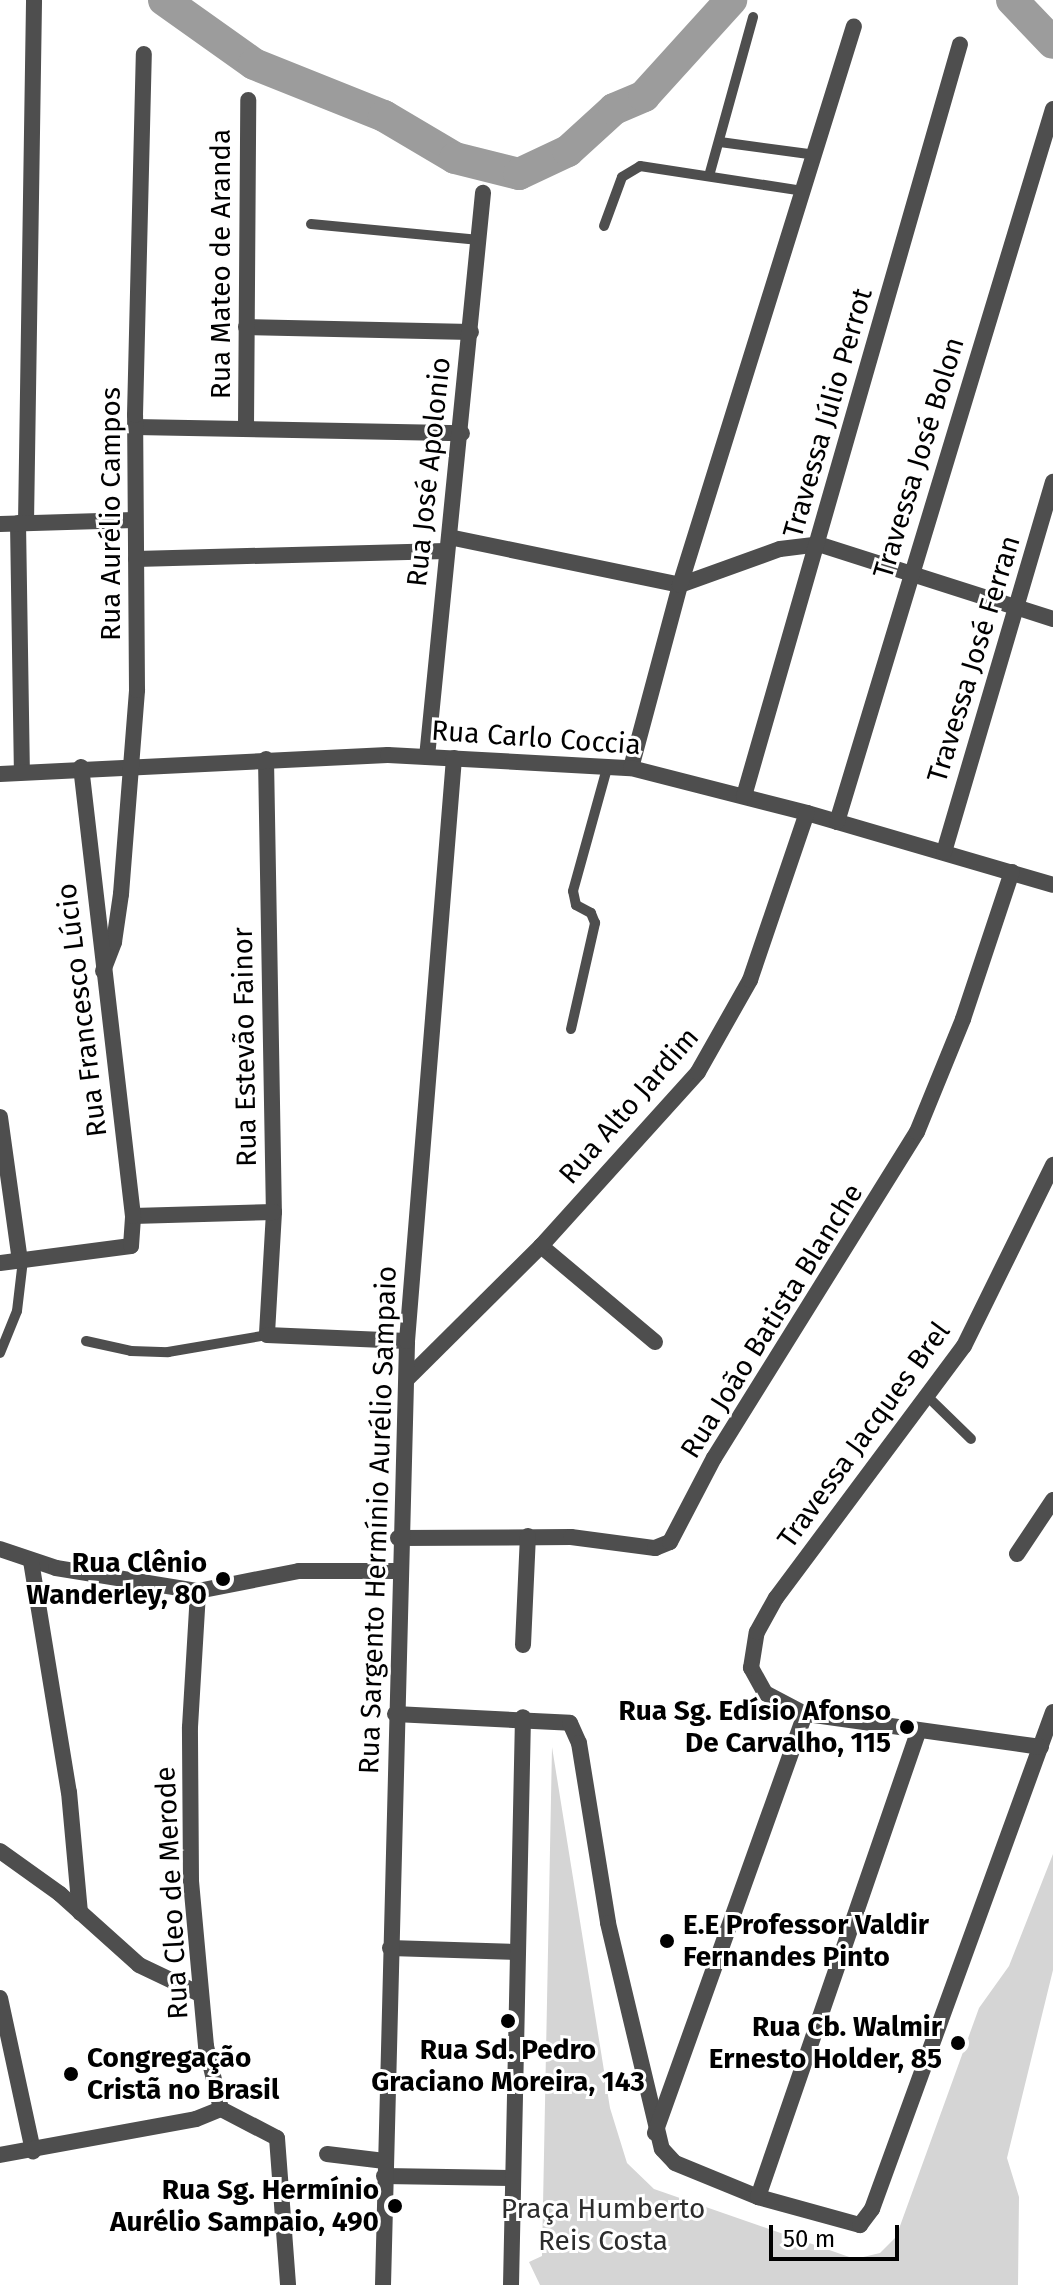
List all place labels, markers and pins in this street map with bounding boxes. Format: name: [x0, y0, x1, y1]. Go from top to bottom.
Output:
place label: Rua Clênio Wanderley, 80: [26, 1546, 207, 1612]
marker: Rua Clênio Wanderley, 80: [214, 1570, 232, 1588]
place label: Rua Sg. Edísio Afonso De Carvalho, 115: [618, 1694, 891, 1760]
marker: Rua Sg. Edísio Afonso De Carvalho, 115: [898, 1718, 916, 1736]
place label: E.E Professor Valdir Fernandes Pinto: [683, 1908, 929, 1974]
marker: E.E Professor Valdir Fernandes Pinto: [658, 1932, 676, 1950]
place label: Rua Cb. Walmir Ernesto Holder, 85: [709, 2010, 942, 2076]
marker: Rua Sd. Pedro Graciano Moreira, 143: [499, 2012, 517, 2030]
place label: Rua Sd. Pedro Graciano Moreira, 143: [371, 2033, 645, 2099]
marker: Rua Cb. Walmir Ernesto Holder, 85: [949, 2034, 967, 2052]
place label: Congregação Cristã no Brasil: [87, 2041, 279, 2107]
marker: Congregação Cristã no Brasil: [62, 2065, 80, 2083]
place label: Rua Sg. Hermínio Aurélio Sampaio, 490: [110, 2173, 379, 2239]
marker: Rua Sg. Hermínio Aurélio Sampaio, 490: [386, 2197, 404, 2215]

